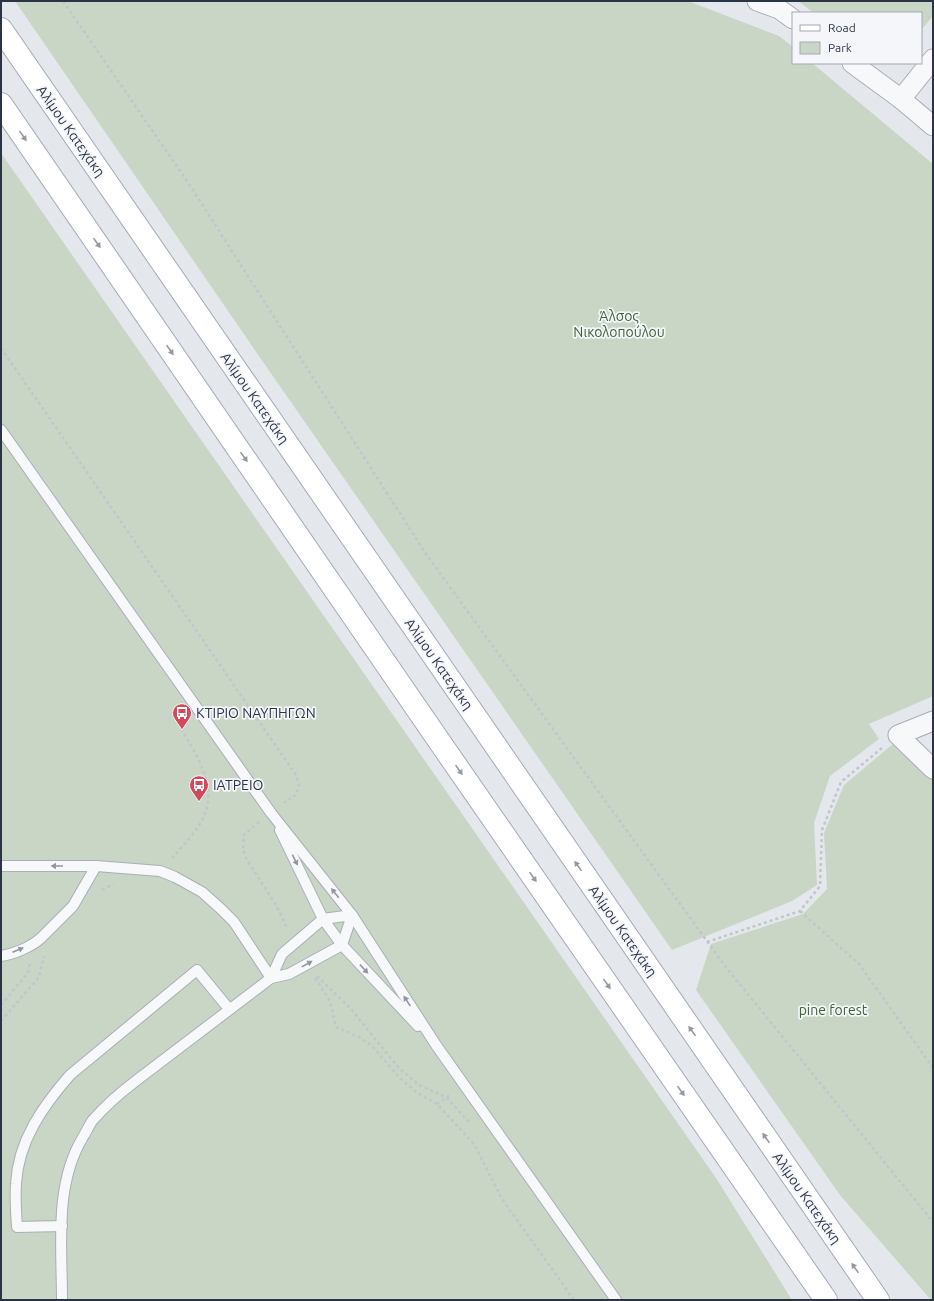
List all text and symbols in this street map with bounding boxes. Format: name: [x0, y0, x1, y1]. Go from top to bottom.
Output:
legend: [792, 12, 922, 64]
text: Road: [828, 21, 856, 34]
text: Park: [828, 41, 852, 54]
street label: Αλίμου Κατεχάκη: [33, 82, 109, 180]
one-way arrow: [19, 131, 27, 141]
one-way arrow: [93, 238, 101, 248]
park label: Άλσος Νικολοπούλου: [573, 308, 665, 340]
one-way arrow: [166, 345, 174, 356]
street label: Αλίμου Κατεχάκη: [217, 349, 293, 447]
one-way arrow: [240, 452, 248, 463]
street label: Αλίμου Κατεχάκη: [401, 615, 477, 713]
bus stop icon: ΚΤΙΡΙΟ ΝΑΥΠΗΓΩΝ: [171, 702, 193, 730]
place label: ΚΤΙΡΙΟ ΝΑΥΠΗΓΩΝ: [196, 705, 316, 721]
one-way arrow: [455, 765, 463, 775]
bus stop icon: ΙΑΤΡΕΙΟ: [188, 774, 210, 802]
place label: ΙΑΤΡΕΙΟ: [213, 777, 264, 793]
one-way arrow: [291, 855, 298, 866]
one-way arrow: [574, 861, 582, 871]
one-way arrow: [50, 863, 63, 869]
one-way arrow: [529, 872, 537, 882]
street label: Αλίμου Κατεχάκη: [585, 882, 661, 980]
one-way arrow: [330, 887, 339, 898]
one-way arrow: [13, 947, 25, 953]
one-way arrow: [301, 961, 313, 967]
one-way arrow: [360, 964, 369, 974]
one-way arrow: [603, 979, 611, 989]
one-way arrow: [403, 996, 411, 1006]
park label: pine forest: [799, 1002, 868, 1018]
one-way arrow: [688, 1026, 696, 1036]
one-way arrow: [677, 1085, 685, 1096]
one-way arrow: [762, 1133, 770, 1143]
street label: Αλίμου Κατεχάκη: [769, 1149, 845, 1247]
one-way arrow: [851, 1263, 859, 1273]

